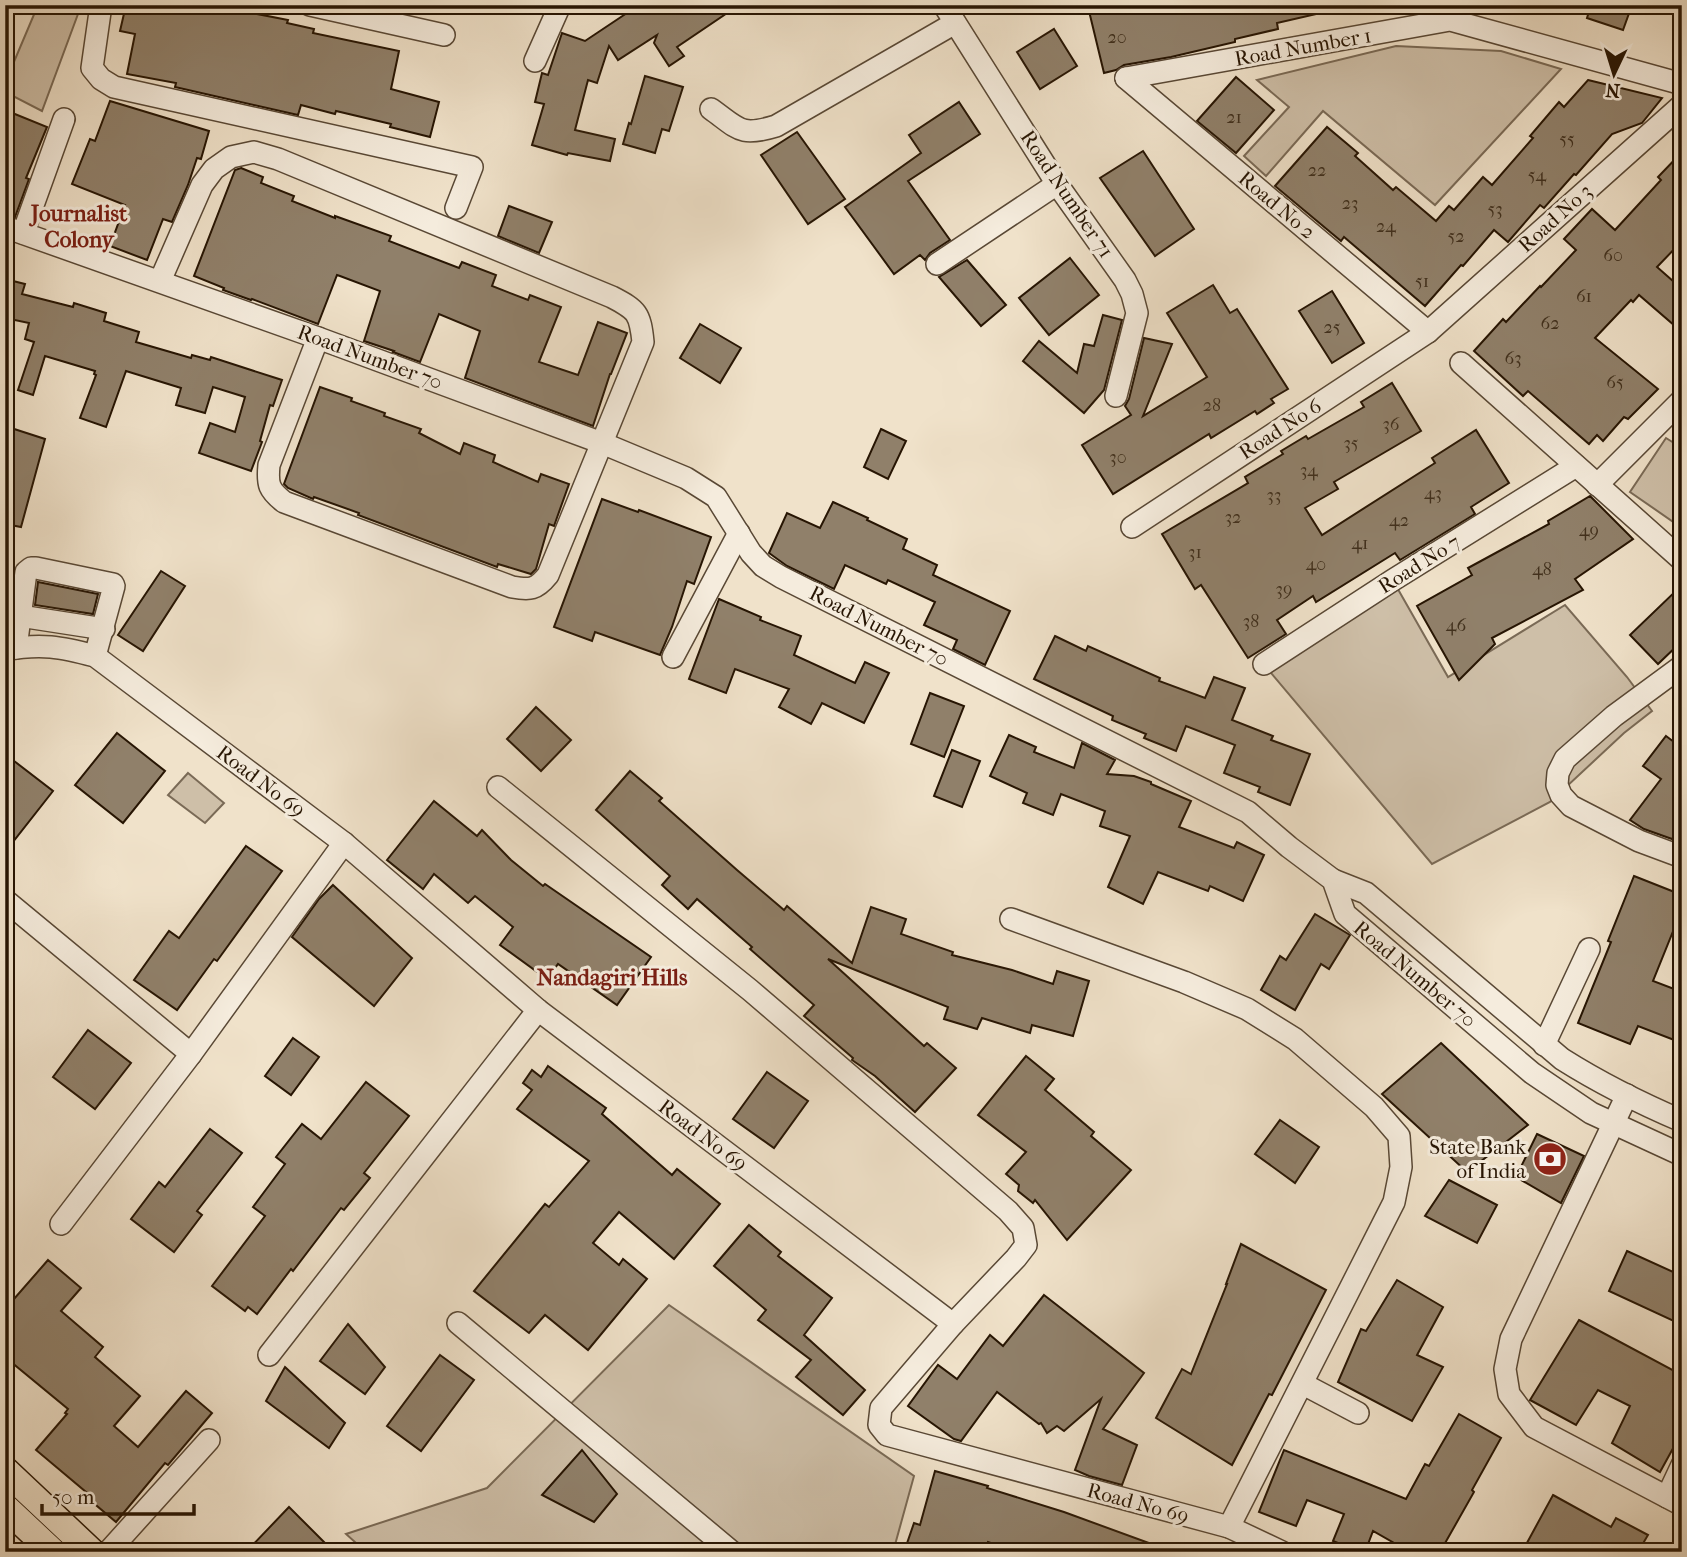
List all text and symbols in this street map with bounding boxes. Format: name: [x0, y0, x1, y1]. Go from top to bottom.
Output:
street label: Road Number 1: [1233, 23, 1373, 71]
house number: 20: [1107, 27, 1127, 48]
north arrow: [1578, 38, 1648, 108]
text: N: [1604, 78, 1621, 101]
house number: 21: [1226, 107, 1242, 128]
street label: Road Number 71: [1016, 126, 1118, 262]
house number: 55: [1559, 129, 1575, 150]
house number: 22: [1308, 160, 1326, 181]
house number: 54: [1528, 165, 1547, 186]
street label: Road No 2: [1234, 166, 1320, 244]
street label: Road No 3: [1513, 179, 1597, 257]
house number: 23: [1342, 193, 1358, 214]
house number: 53: [1487, 199, 1503, 220]
district label: Journalist Colony: [29, 200, 128, 253]
house number: 24: [1376, 216, 1396, 237]
house number: 52: [1447, 226, 1465, 247]
house number: 60: [1603, 245, 1623, 266]
house number: 51: [1415, 271, 1429, 292]
house number: 61: [1576, 286, 1592, 307]
house number: 62: [1540, 313, 1560, 334]
house number: 25: [1323, 317, 1341, 338]
street label: Road Number 70: [294, 320, 446, 394]
house number: 63: [1504, 348, 1522, 369]
house number: 65: [1606, 372, 1624, 393]
street label: Road No 6: [1234, 393, 1326, 464]
house number: 28: [1203, 395, 1221, 416]
house number: 36: [1382, 414, 1400, 435]
house number: 35: [1343, 433, 1359, 454]
house number: 30: [1109, 447, 1127, 468]
house number: 34: [1300, 460, 1318, 481]
house number: 43: [1424, 483, 1442, 504]
house number: 33: [1267, 485, 1281, 506]
house number: 32: [1225, 507, 1241, 528]
house number: 42: [1389, 510, 1409, 531]
house number: 49: [1579, 520, 1599, 541]
street label: Road No 7: [1374, 529, 1464, 599]
house number: 41: [1351, 533, 1369, 554]
house number: 31: [1188, 542, 1202, 563]
house number: 40: [1306, 554, 1326, 575]
house number: 48: [1532, 559, 1552, 580]
house number: 39: [1276, 579, 1292, 600]
street label: Road Number 70: [806, 581, 952, 671]
house number: 38: [1243, 611, 1259, 632]
house number: 46: [1446, 615, 1466, 636]
street label: Road No 69: [212, 740, 310, 822]
street label: Road Number 70: [1349, 916, 1481, 1032]
district label: Nandagiri Hills: [537, 964, 688, 991]
street label: Road No 69: [654, 1094, 752, 1176]
place label: State Bank of India: [1429, 1135, 1526, 1183]
bank icon: State Bank of India: [1531, 1140, 1569, 1178]
scale bar: [42, 1473, 194, 1517]
street label: Road No 69: [1085, 1478, 1191, 1528]
text: 50 m: [52, 1485, 95, 1509]

